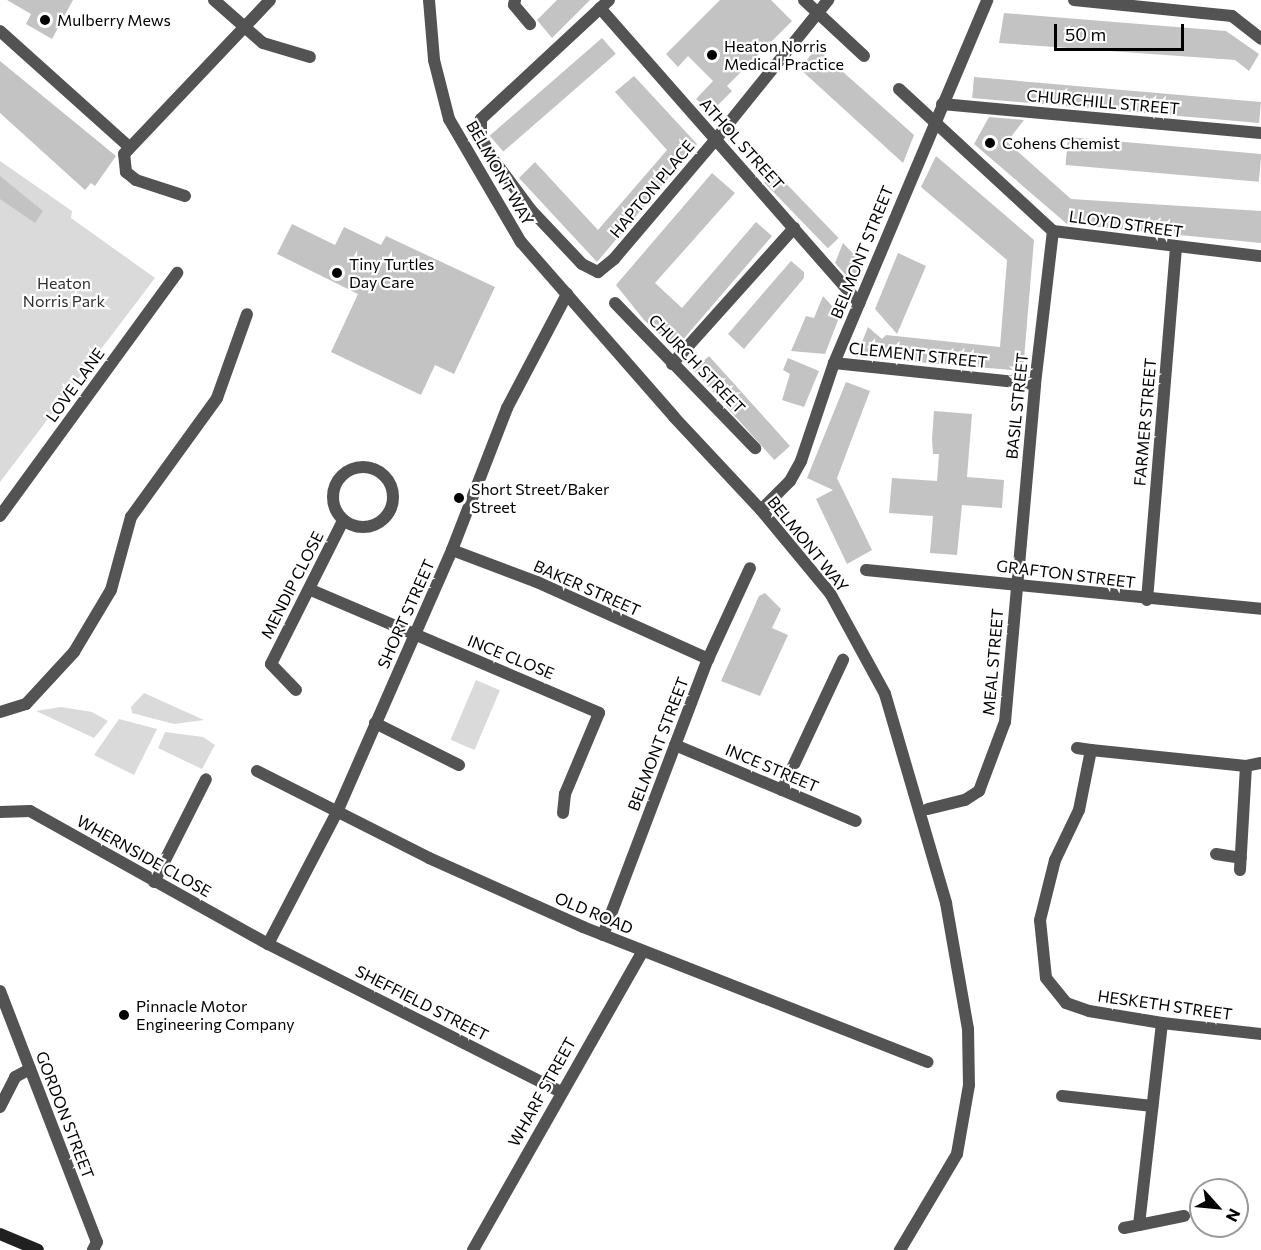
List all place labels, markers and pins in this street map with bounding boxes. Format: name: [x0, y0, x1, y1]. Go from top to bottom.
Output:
place label: Mulberry Mews: [57, 10, 171, 30]
marker: Mulberry Mews: [38, 13, 52, 27]
place label: Heaton Norris Medical Practice: [724, 36, 844, 74]
marker: Heaton Norris Medical Practice: [705, 48, 719, 62]
place label: Cohens Chemist: [1002, 133, 1120, 153]
marker: Cohens Chemist: [983, 136, 997, 150]
place label: Tiny Turtles Day Care: [349, 254, 434, 292]
marker: Tiny Turtles Day Care: [330, 266, 344, 280]
place label: Short Street/Baker Street: [471, 479, 609, 517]
marker: Short Street/Baker Street: [452, 491, 466, 505]
place label: Pinnacle Motor Engineering Company: [136, 996, 294, 1034]
marker: Pinnacle Motor Engineering Company: [117, 1008, 131, 1022]

